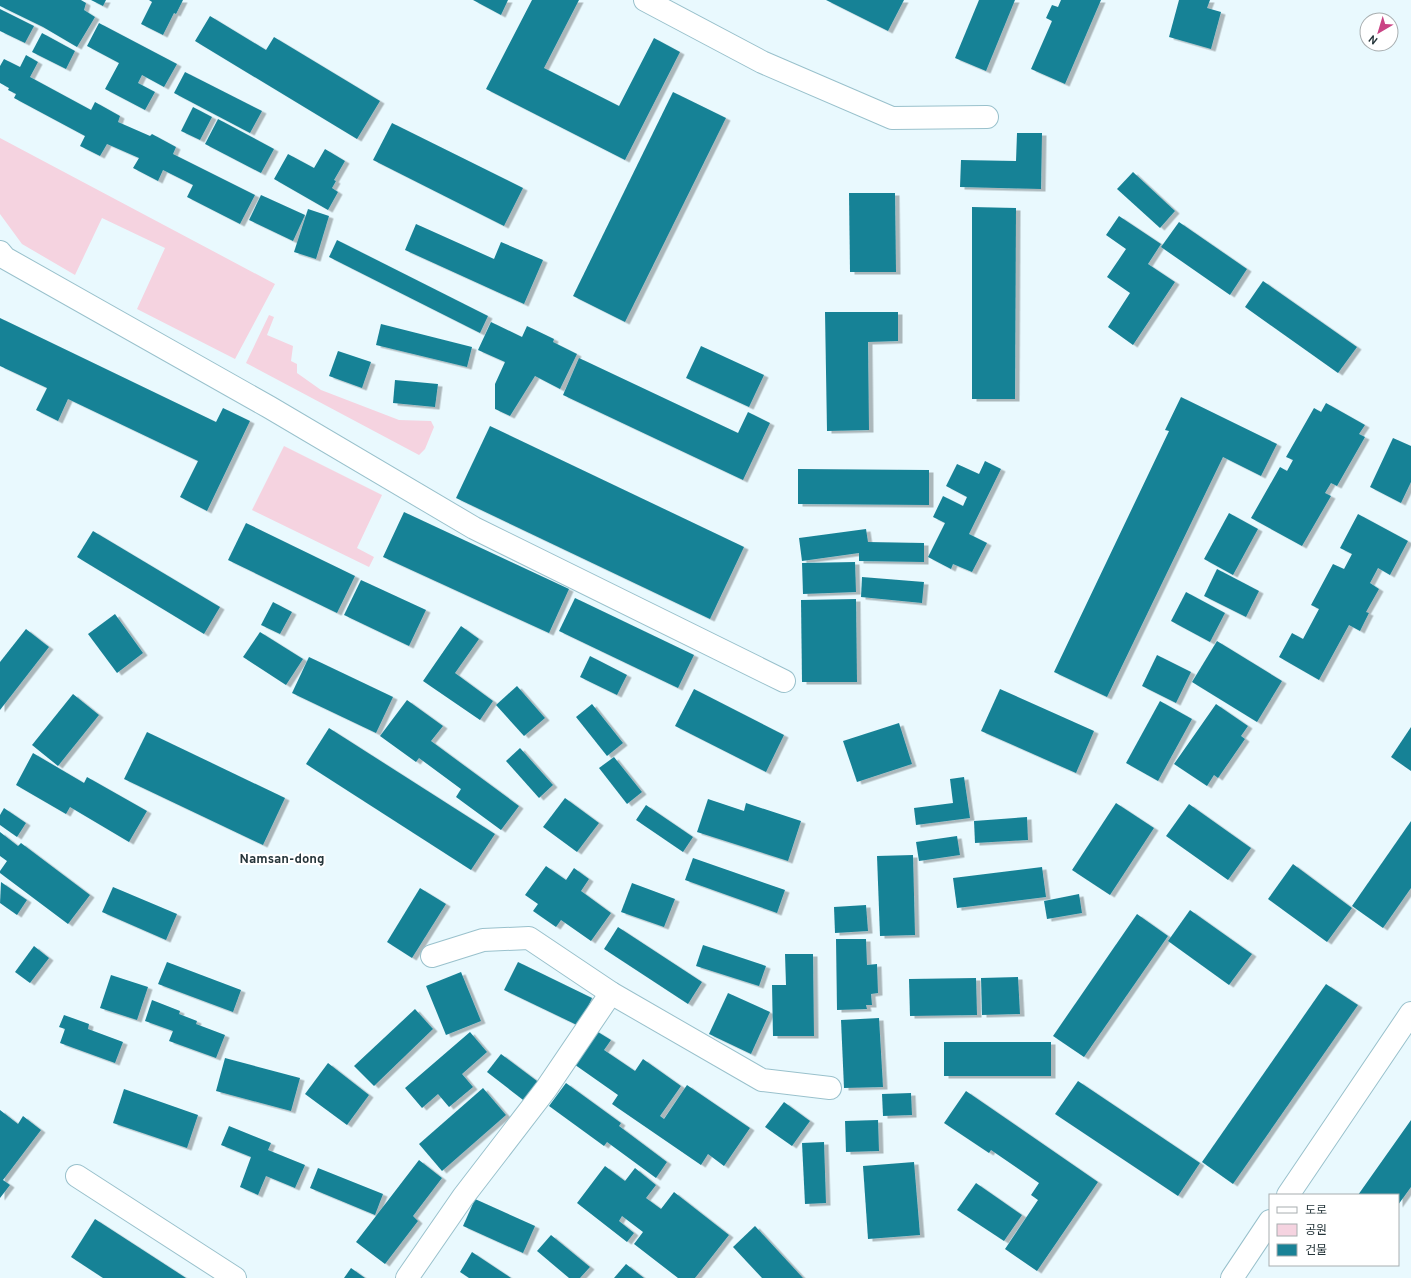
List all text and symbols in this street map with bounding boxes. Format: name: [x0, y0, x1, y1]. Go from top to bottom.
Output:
north arrow: [1359, 12, 1399, 52]
text: N: [1366, 31, 1381, 47]
district label: Namsan-dong: [240, 852, 324, 868]
legend: [1269, 1194, 1399, 1266]
text: 도로: [1305, 1203, 1327, 1219]
text: 공원: [1305, 1223, 1327, 1239]
text: 건물: [1305, 1243, 1327, 1259]

